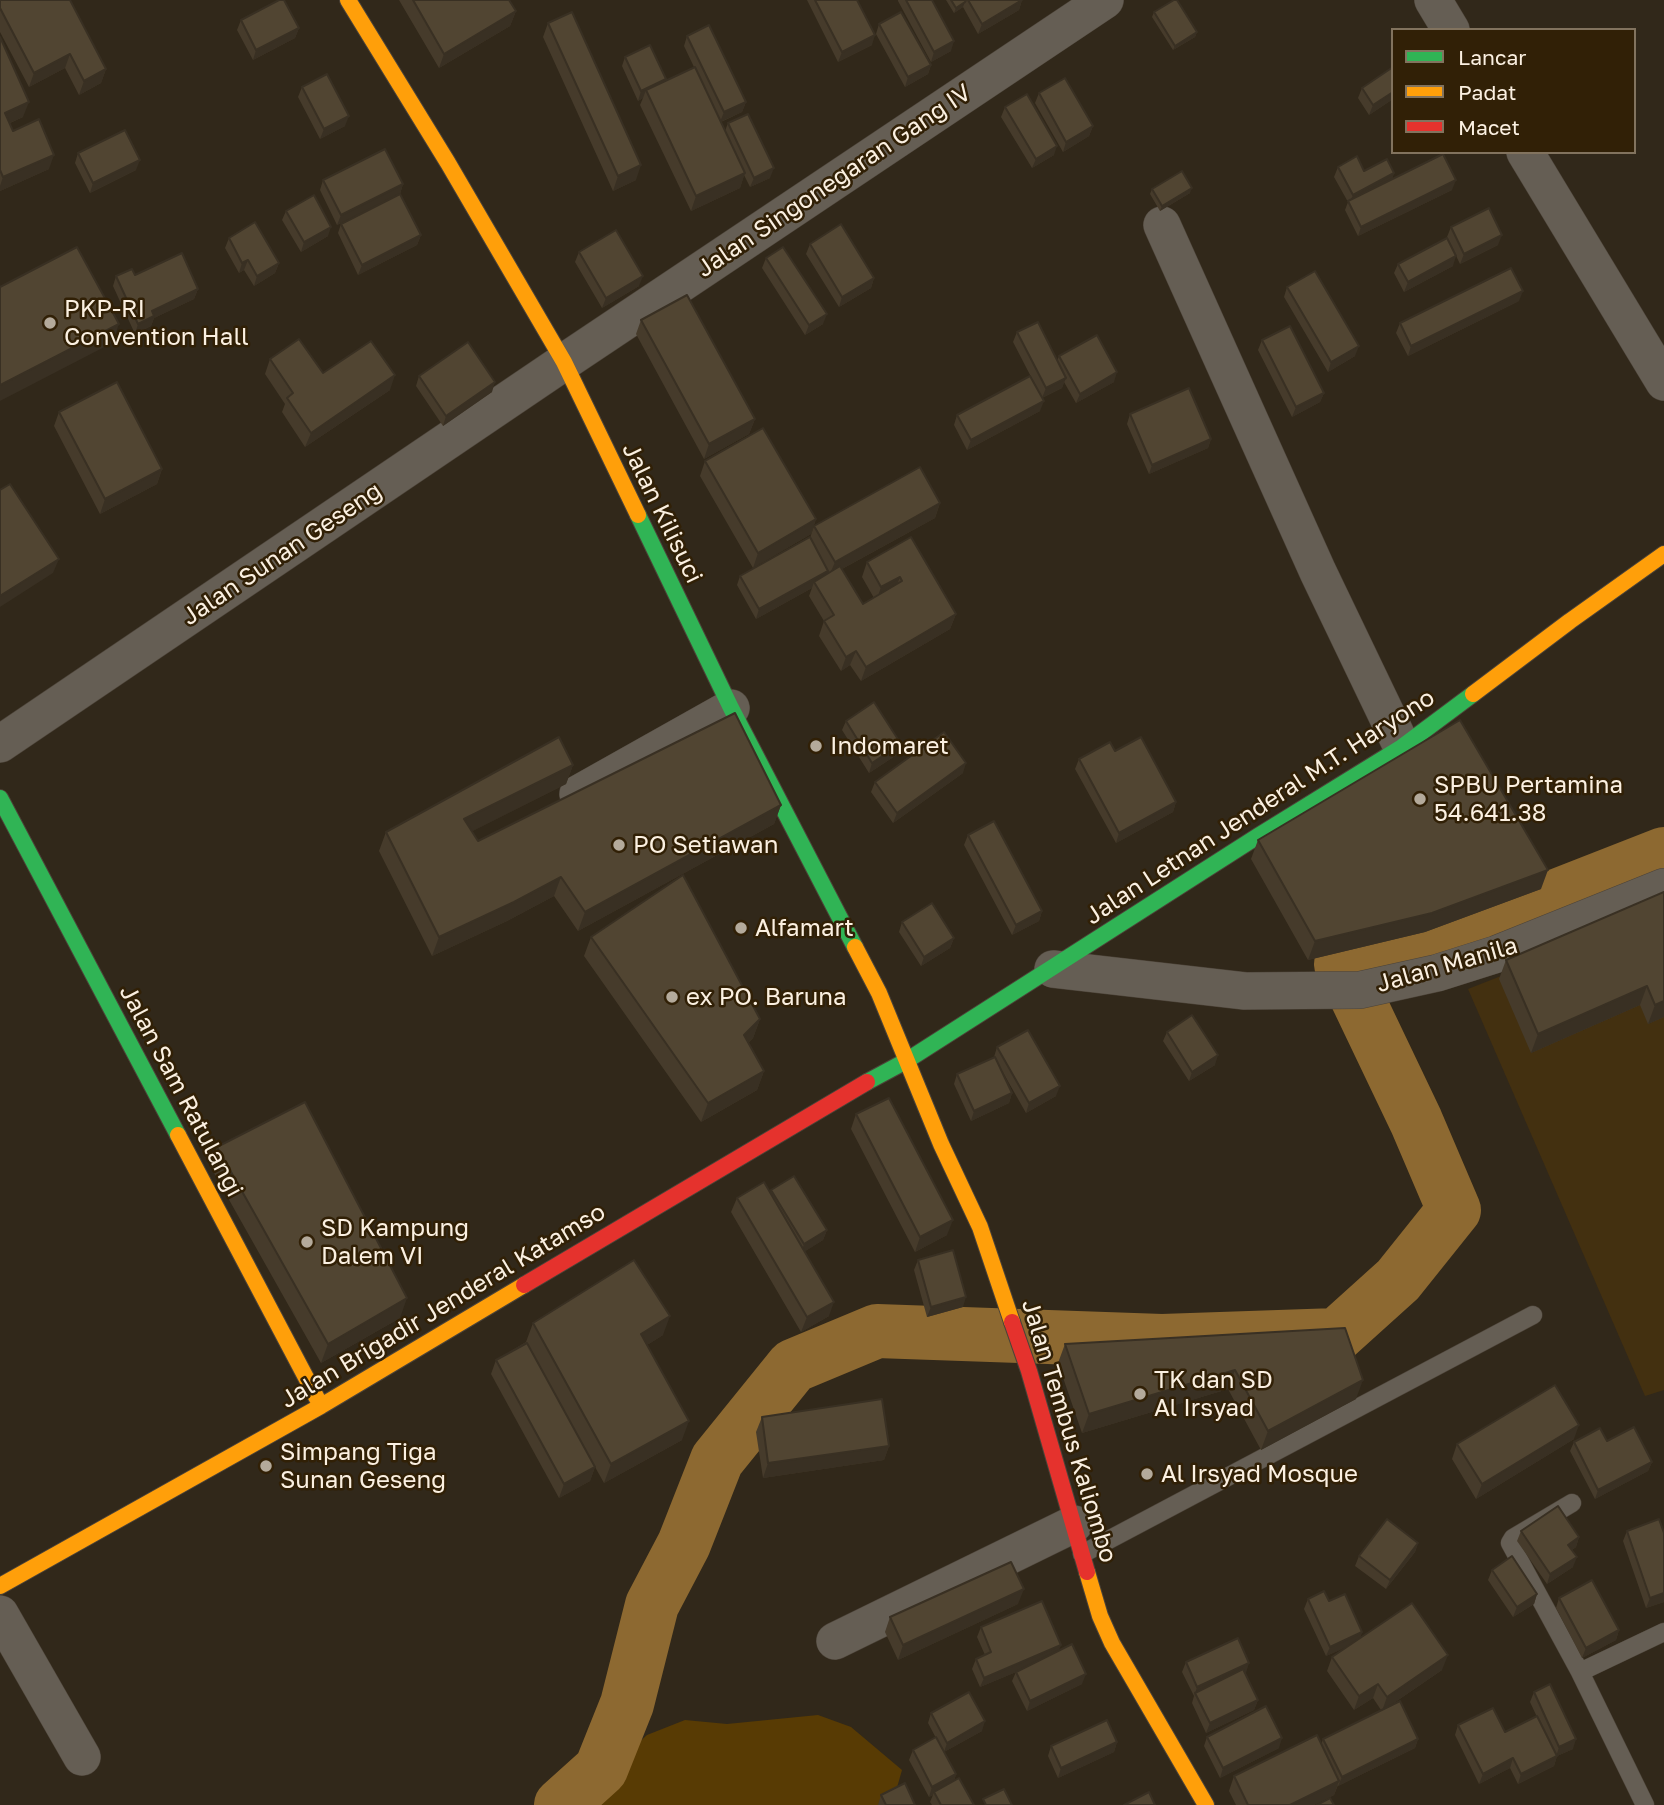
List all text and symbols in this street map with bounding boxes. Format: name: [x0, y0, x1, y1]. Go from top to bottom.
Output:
legend: [1391, 28, 1636, 154]
text: Lancar: [1458, 44, 1526, 70]
street label: Jalan Singonegaran Gang IV: [691, 78, 977, 284]
text: Padat: [1458, 79, 1516, 105]
text: Macet: [1458, 114, 1520, 140]
place label: PKP-RI Convention Hall: [64, 295, 249, 351]
marker: PKP-RI Convention Hall: [42, 315, 58, 331]
street label: Jalan Kilisuci: [616, 438, 708, 588]
street label: Jalan Sunan Geseng: [177, 476, 387, 632]
street label: Jalan Letnan Jenderal M.T. Haryono: [1080, 683, 1440, 931]
place label: Indomaret: [830, 732, 949, 760]
marker: Indomaret: [808, 738, 824, 754]
place label: SPBU Pertamina 54.641.38: [1434, 771, 1623, 827]
marker: SPBU Pertamina 54.641.38: [1412, 791, 1428, 807]
place label: PO Setiawan: [633, 831, 778, 859]
marker: PO Setiawan: [611, 837, 627, 853]
place label: Alfamart: [755, 914, 854, 942]
marker: Alfamart: [733, 920, 749, 936]
street label: Jalan Manila: [1373, 931, 1521, 999]
street label: Jalan Sam Ratulangi: [113, 980, 249, 1202]
place label: ex PO. Baruna: [686, 983, 847, 1011]
marker: ex PO. Baruna: [664, 989, 680, 1005]
street label: Jalan Brigadir Jenderal Katamso: [275, 1197, 611, 1415]
place label: SD Kampung Dalem VI: [321, 1214, 469, 1270]
marker: SD Kampung Dalem VI: [299, 1234, 315, 1250]
street label: Jalan Tembus Kaliombo: [1015, 1296, 1123, 1566]
place label: TK dan SD Al Irsyad: [1154, 1366, 1273, 1422]
marker: TK dan SD Al Irsyad: [1132, 1386, 1148, 1402]
place label: Simpang Tiga Sunan Geseng: [280, 1438, 446, 1494]
marker: Simpang Tiga Sunan Geseng: [258, 1458, 274, 1474]
place label: Al Irsyad Mosque: [1161, 1460, 1358, 1488]
marker: Al Irsyad Mosque: [1139, 1466, 1155, 1482]

